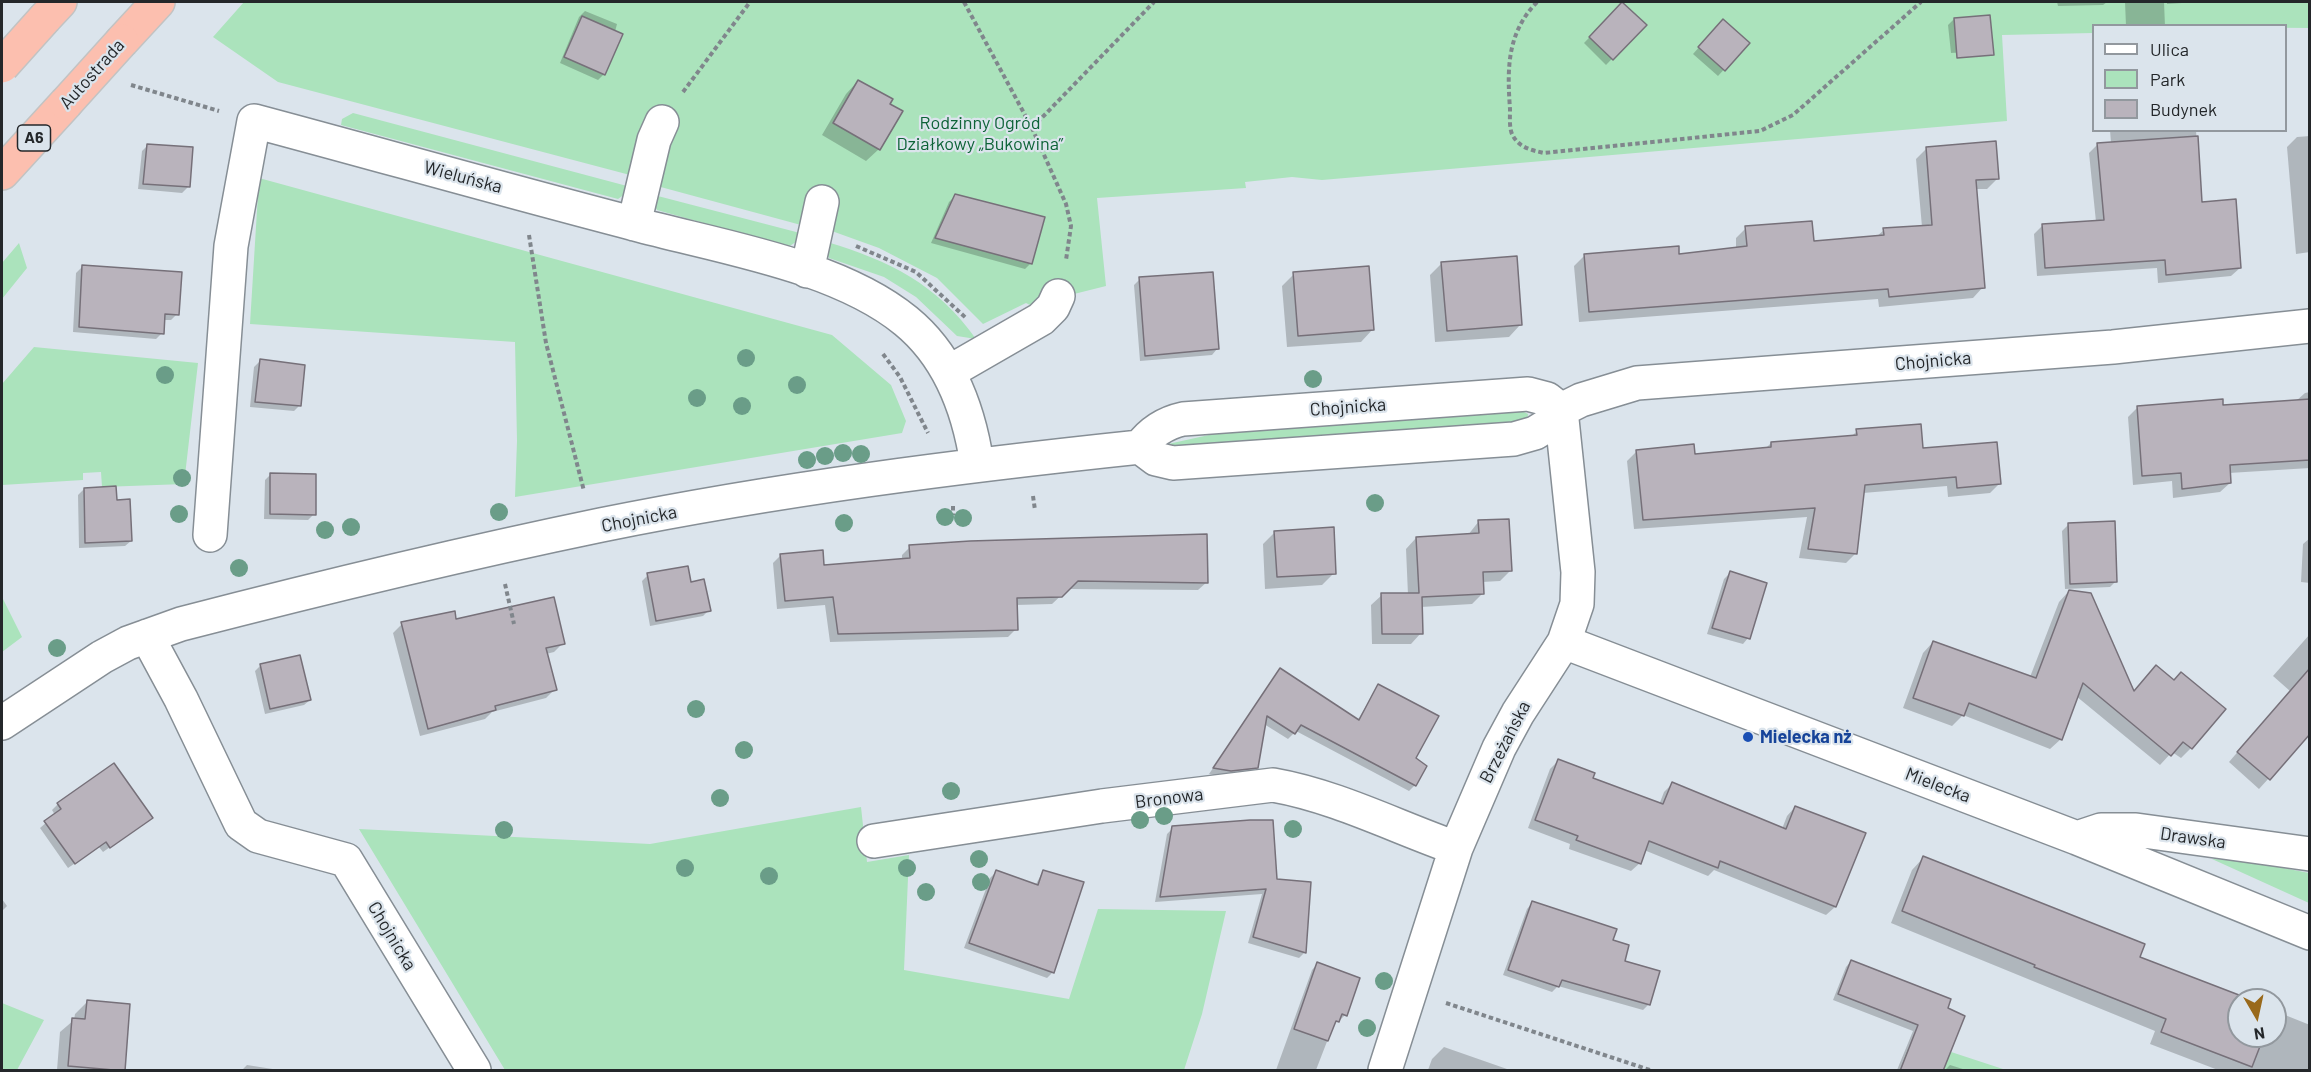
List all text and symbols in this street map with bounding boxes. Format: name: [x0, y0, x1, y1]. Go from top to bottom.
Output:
legend: [2092, 24, 2287, 132]
street label: Autostrada: [55, 35, 129, 113]
text: Ulica: [2150, 38, 2189, 60]
text: Park: [2150, 68, 2185, 90]
text: Budynek: [2150, 98, 2217, 120]
park label: Rodzinny Ogród Działkowy „Bukowina”: [897, 112, 1063, 154]
road number: A6: [18, 125, 51, 151]
street label: Wieluńska: [421, 156, 505, 198]
street label: Chojnicka: [1894, 347, 1972, 375]
street label: Chojnicka: [1309, 394, 1387, 420]
street label: Chojnicka: [599, 501, 679, 537]
street label: Brzeżańska: [1475, 697, 1535, 787]
place label: Mielecka nż: [1760, 726, 1852, 748]
marker: Mielecka nż: [1741, 730, 1755, 744]
street label: Mielecka: [1902, 763, 1974, 807]
street label: Bronowa: [1134, 783, 1204, 813]
street label: Drawska: [2159, 823, 2227, 853]
street label: Chojnicka: [363, 898, 421, 974]
north arrow: [2227, 988, 2287, 1048]
text: N: [2253, 1024, 2266, 1045]

